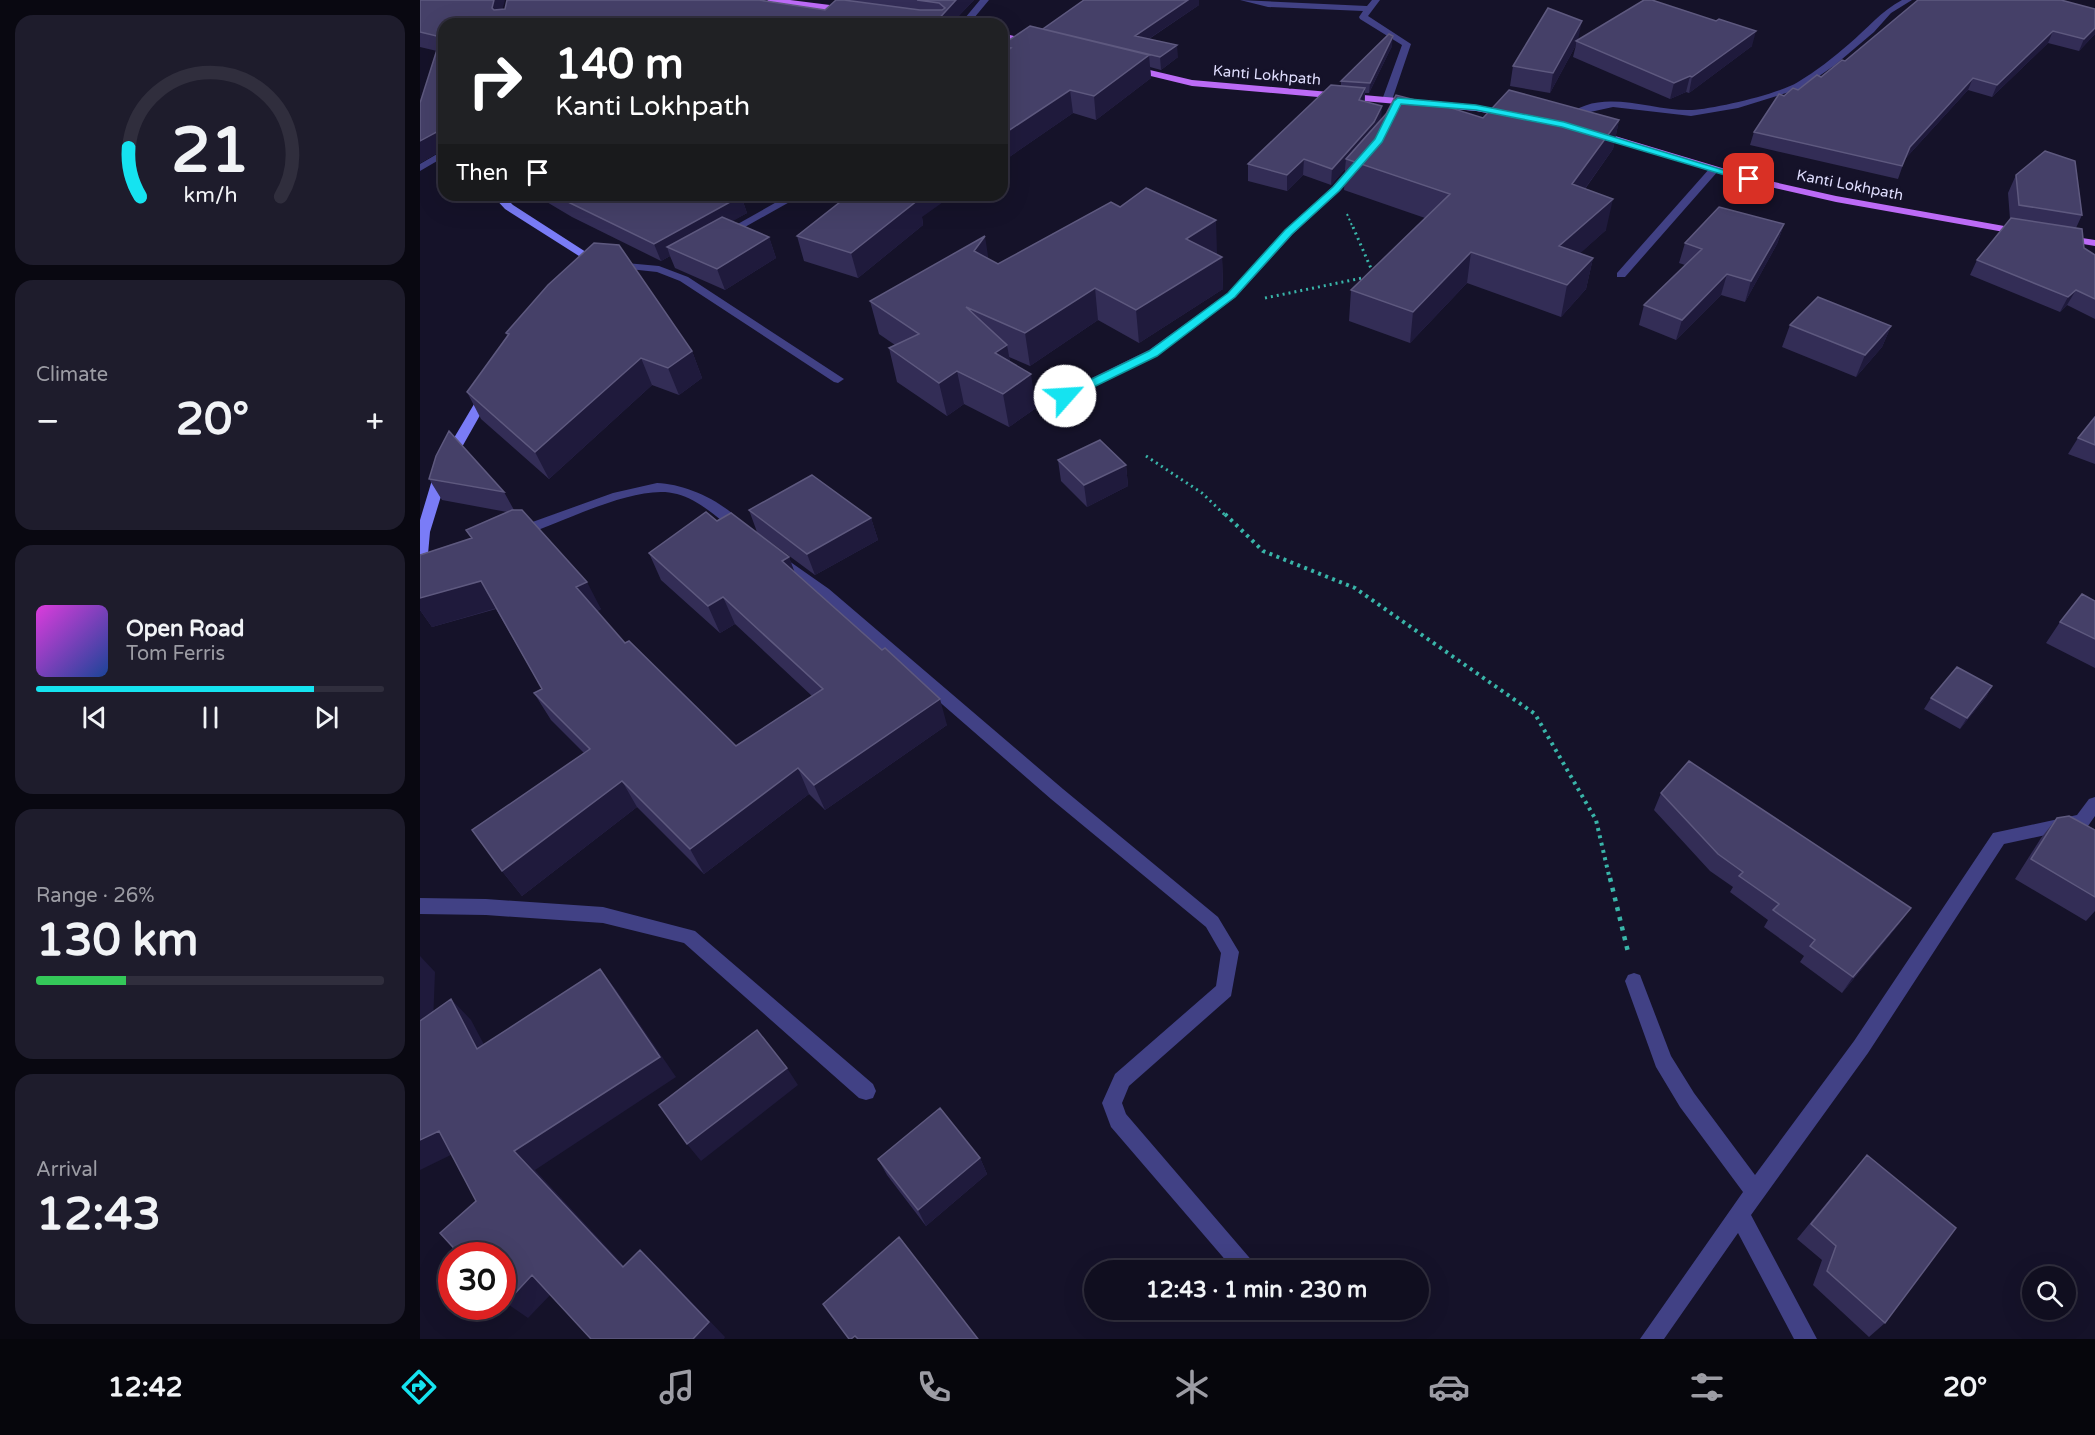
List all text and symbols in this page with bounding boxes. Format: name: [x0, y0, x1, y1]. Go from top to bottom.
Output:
text: 140 m: [555, 39, 684, 90]
icon: right: [456, 42, 534, 120]
street label: Kanti Lokhpath: [1212, 61, 1322, 89]
text: Kanti Lokhpath: [555, 90, 750, 123]
text: 21: [171, 114, 249, 189]
pin: [1723, 153, 1774, 204]
icon: arrive: [521, 156, 554, 189]
text: Then: [456, 160, 509, 186]
icon: arrive: [1732, 162, 1765, 195]
street label: Kanti Lokhpath: [1795, 166, 1905, 204]
text: km/h: [183, 182, 237, 208]
text: Climate: [36, 363, 108, 387]
position arrow: [1033, 364, 1097, 428]
text: 20°: [176, 393, 249, 447]
text: −: [36, 402, 60, 441]
text: +: [365, 402, 384, 441]
text: Open Road: [126, 616, 244, 642]
text: Tom Ferris: [126, 642, 225, 666]
icon: previous: [78, 701, 111, 734]
icon: pause: [194, 701, 227, 734]
icon: next: [310, 701, 343, 734]
text: Range · 26%: [36, 884, 155, 908]
text: 130 km: [36, 914, 198, 968]
text: Arrival: [36, 1158, 98, 1182]
text: 12:43: [36, 1188, 161, 1242]
speed limit sign: 30: [438, 1242, 516, 1320]
map controls: [2022, 1266, 2076, 1320]
button: search: [2022, 1266, 2076, 1320]
text: 12:43 · 1 min · 230 m: [1146, 1277, 1367, 1303]
icon: directions: [398, 1366, 440, 1408]
icon: music: [656, 1366, 698, 1408]
icon: phone: [913, 1366, 955, 1408]
icon: climate: [1171, 1366, 1213, 1408]
icon: car: [1428, 1366, 1470, 1408]
icon: filters: [1686, 1366, 1728, 1408]
text: 12:42: [108, 1371, 183, 1404]
text: 20°: [1943, 1371, 1987, 1404]

